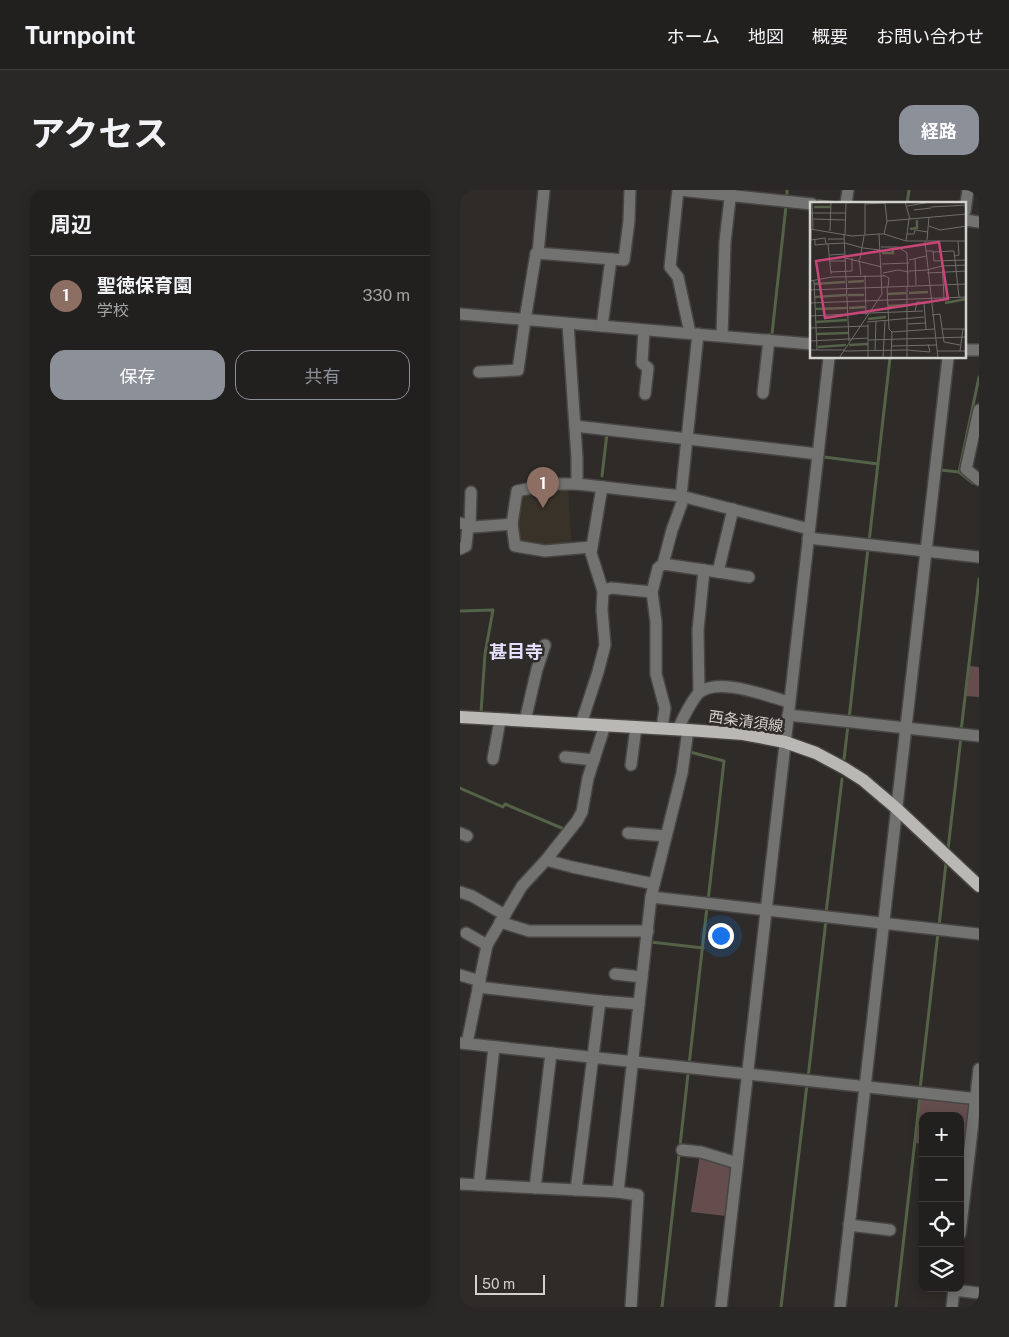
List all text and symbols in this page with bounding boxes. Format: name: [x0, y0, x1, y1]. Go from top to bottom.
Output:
text: Turnpoint: [25, 21, 135, 49]
text: ホーム: [667, 26, 720, 47]
text: 地図: [748, 26, 784, 47]
text: 概要: [812, 26, 848, 47]
text: お問い合わせ: [876, 26, 984, 47]
button: 経路: [899, 105, 979, 155]
text: アクセス: [30, 113, 168, 154]
inset map: [810, 202, 967, 359]
text: 周辺: [50, 212, 92, 237]
text: 聖徳保育園: [97, 274, 192, 296]
text: 1: [63, 286, 69, 305]
text: 330 m: [363, 286, 410, 305]
text: 学校: [97, 301, 129, 320]
button: 保存: [50, 350, 225, 400]
button: 共有: [235, 350, 410, 400]
pin: 1: [527, 467, 559, 508]
district label: 甚目寺: [489, 641, 543, 662]
street label: 西条清須線: [708, 707, 784, 735]
your location: [708, 923, 734, 949]
map controls: [919, 1112, 964, 1292]
button: +: [919, 1112, 964, 1157]
button: −: [919, 1157, 964, 1202]
button: locate: [919, 1202, 964, 1247]
button: layers: [919, 1247, 964, 1292]
scale bar: [475, 1272, 545, 1295]
text: 50 m: [482, 1276, 515, 1292]

